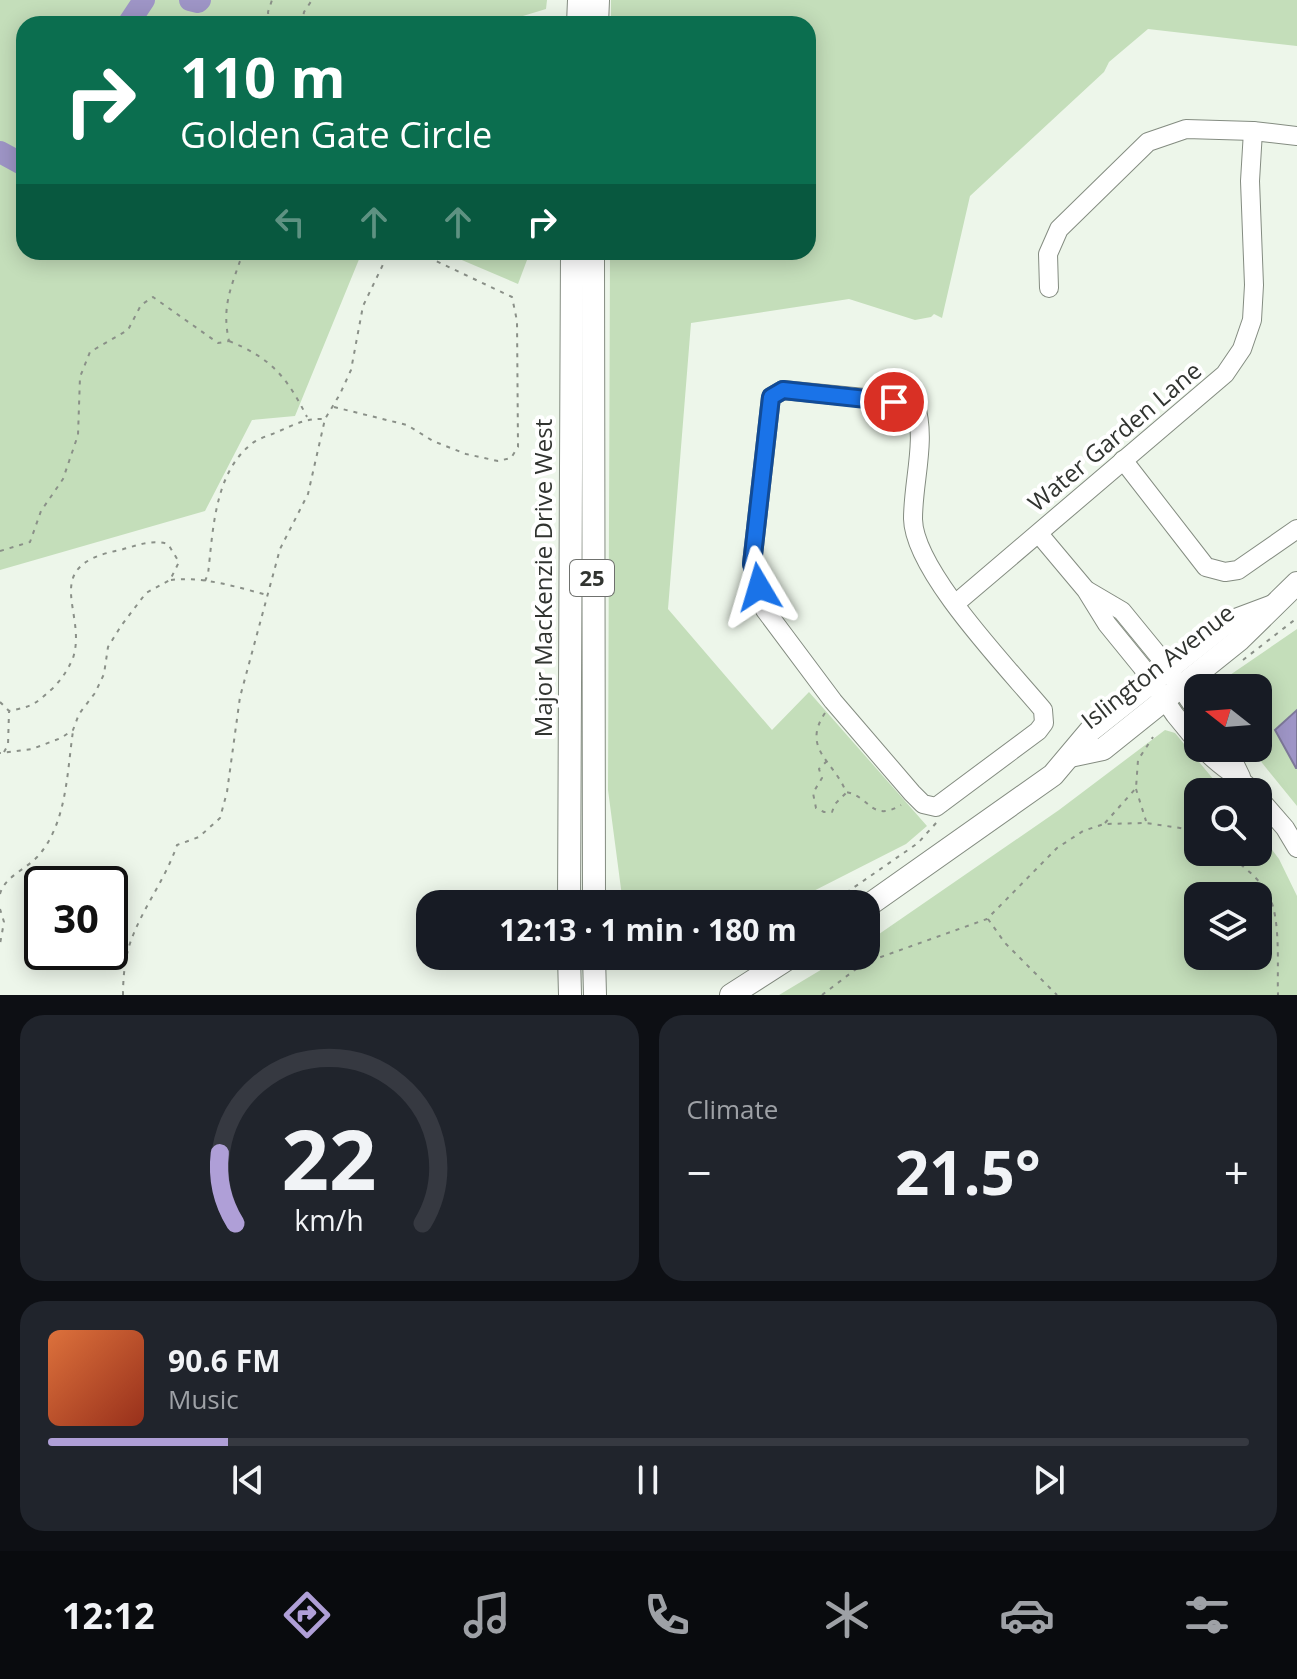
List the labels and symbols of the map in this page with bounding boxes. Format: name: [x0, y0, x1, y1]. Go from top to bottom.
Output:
street label: Water Garden Lane: [1020, 353, 1208, 518]
pin: [860, 368, 928, 436]
street label: Major MacKenzie Drive West: [526, 419, 559, 737]
position arrow: [717, 545, 801, 629]
road number: 25: [570, 560, 614, 596]
street label: Islington Avenue: [1074, 596, 1240, 736]
north arrow: [1184, 674, 1272, 762]
speed limit sign: 30: [24, 866, 128, 970]

